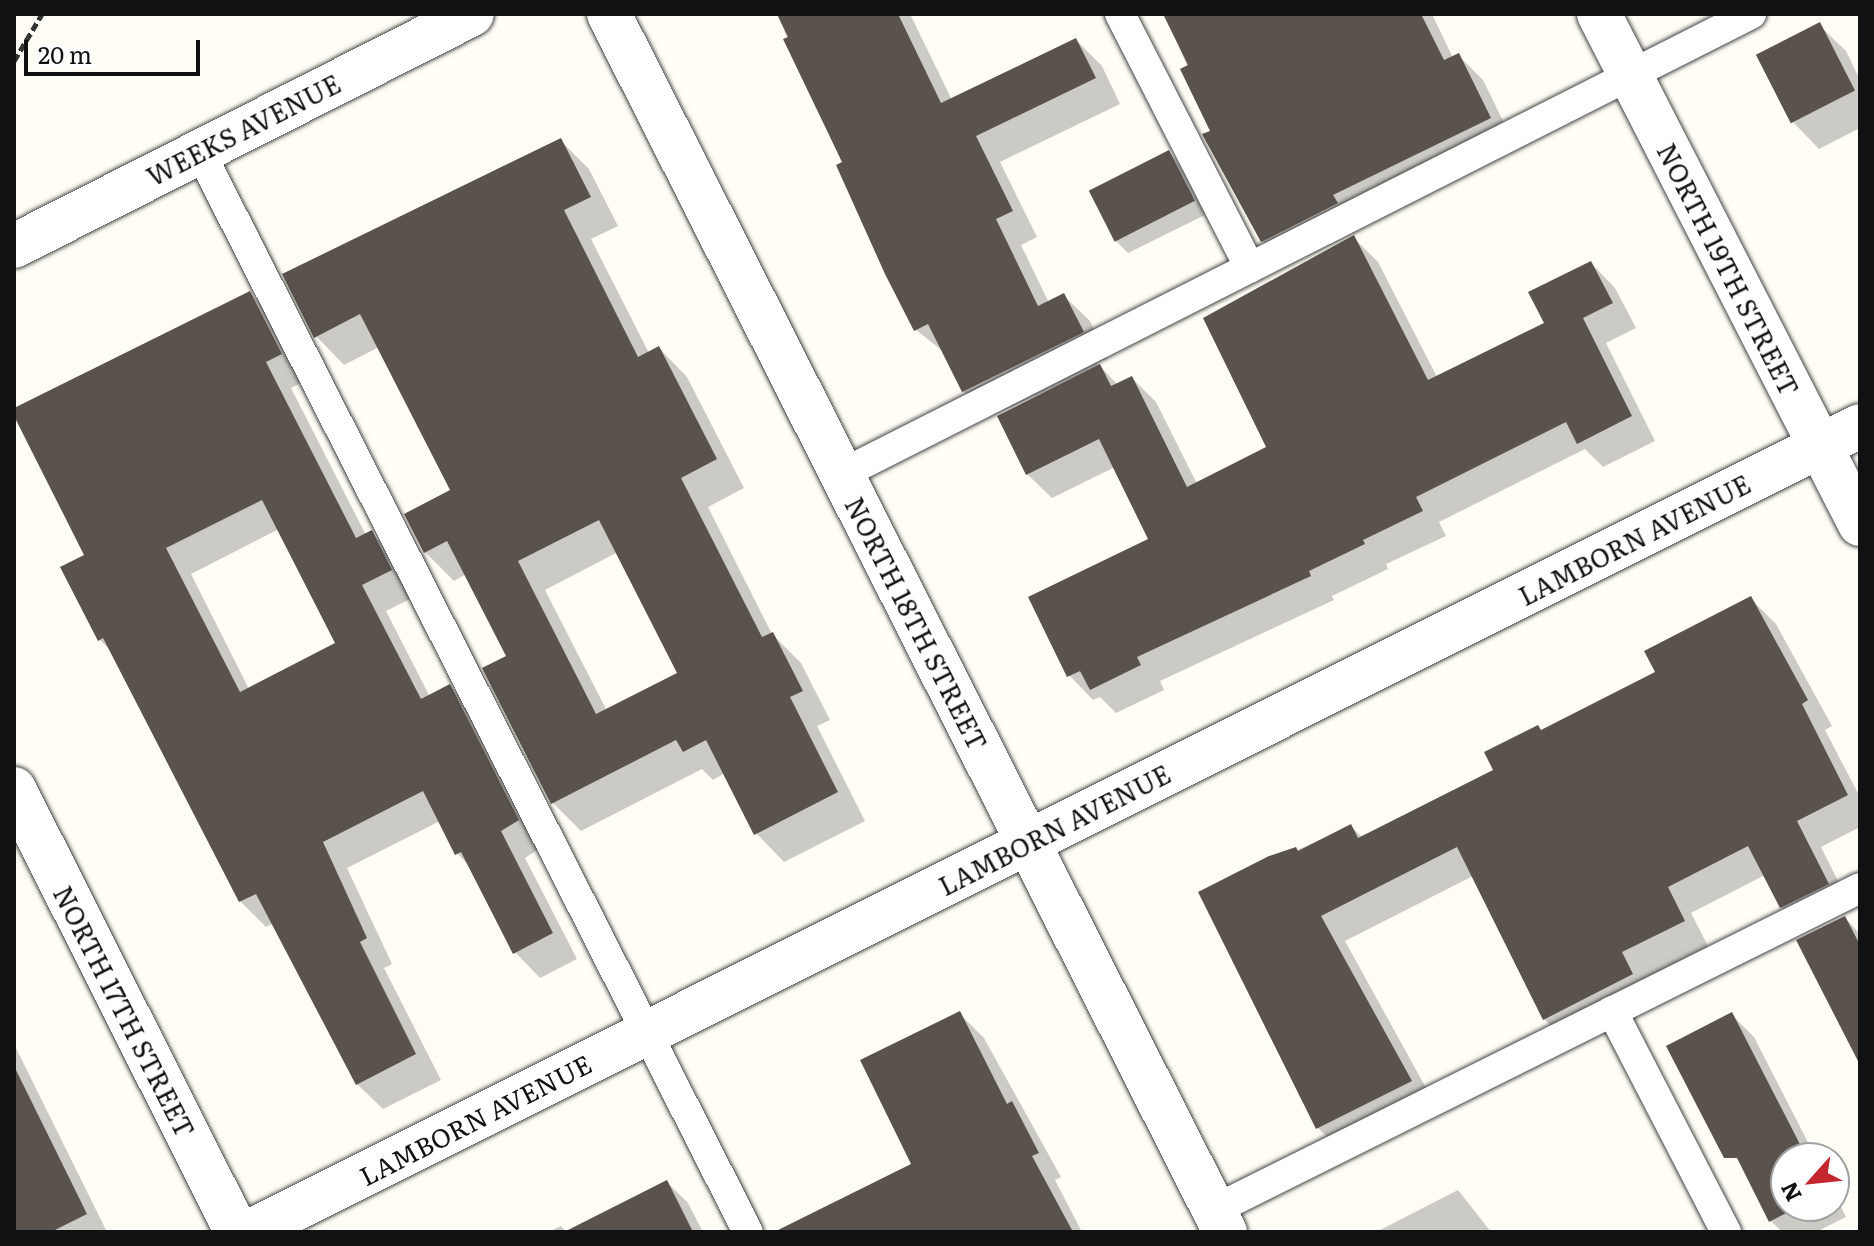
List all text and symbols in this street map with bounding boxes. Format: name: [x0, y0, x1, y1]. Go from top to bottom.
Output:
scale bar: [28, 24, 204, 74]
text: 20 m: [38, 36, 92, 71]
street label: WEEKS AVENUE: [141, 67, 345, 191]
street label: NORTH 19TH STREET: [1652, 138, 1806, 400]
street label: LAMBORN AVENUE: [1513, 467, 1755, 611]
street label: NORTH 18TH STREET: [840, 491, 994, 755]
street label: LAMBORN AVENUE: [933, 757, 1175, 901]
street label: NORTH 17TH STREET: [48, 880, 202, 1142]
street label: LAMBORN AVENUE: [354, 1047, 596, 1191]
north arrow: [1770, 1142, 1850, 1222]
text: N: [1771, 1176, 1809, 1208]

